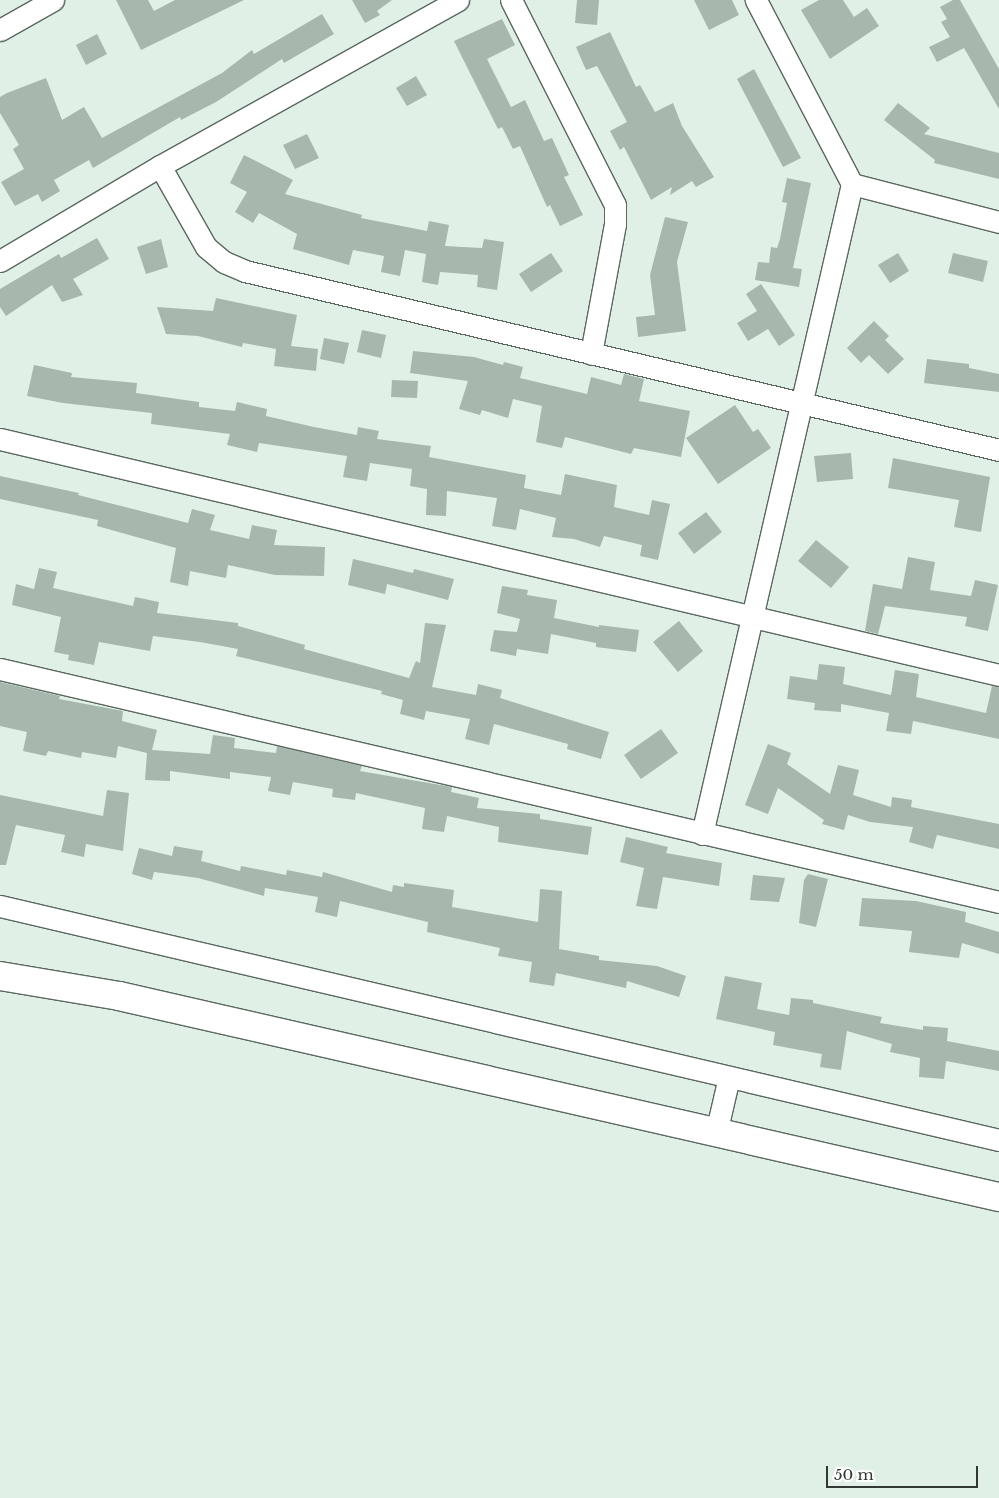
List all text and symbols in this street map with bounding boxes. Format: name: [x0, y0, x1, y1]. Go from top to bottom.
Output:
scale bar: [829, 1456, 982, 1488]
text: 50 m: [834, 1465, 874, 1484]

